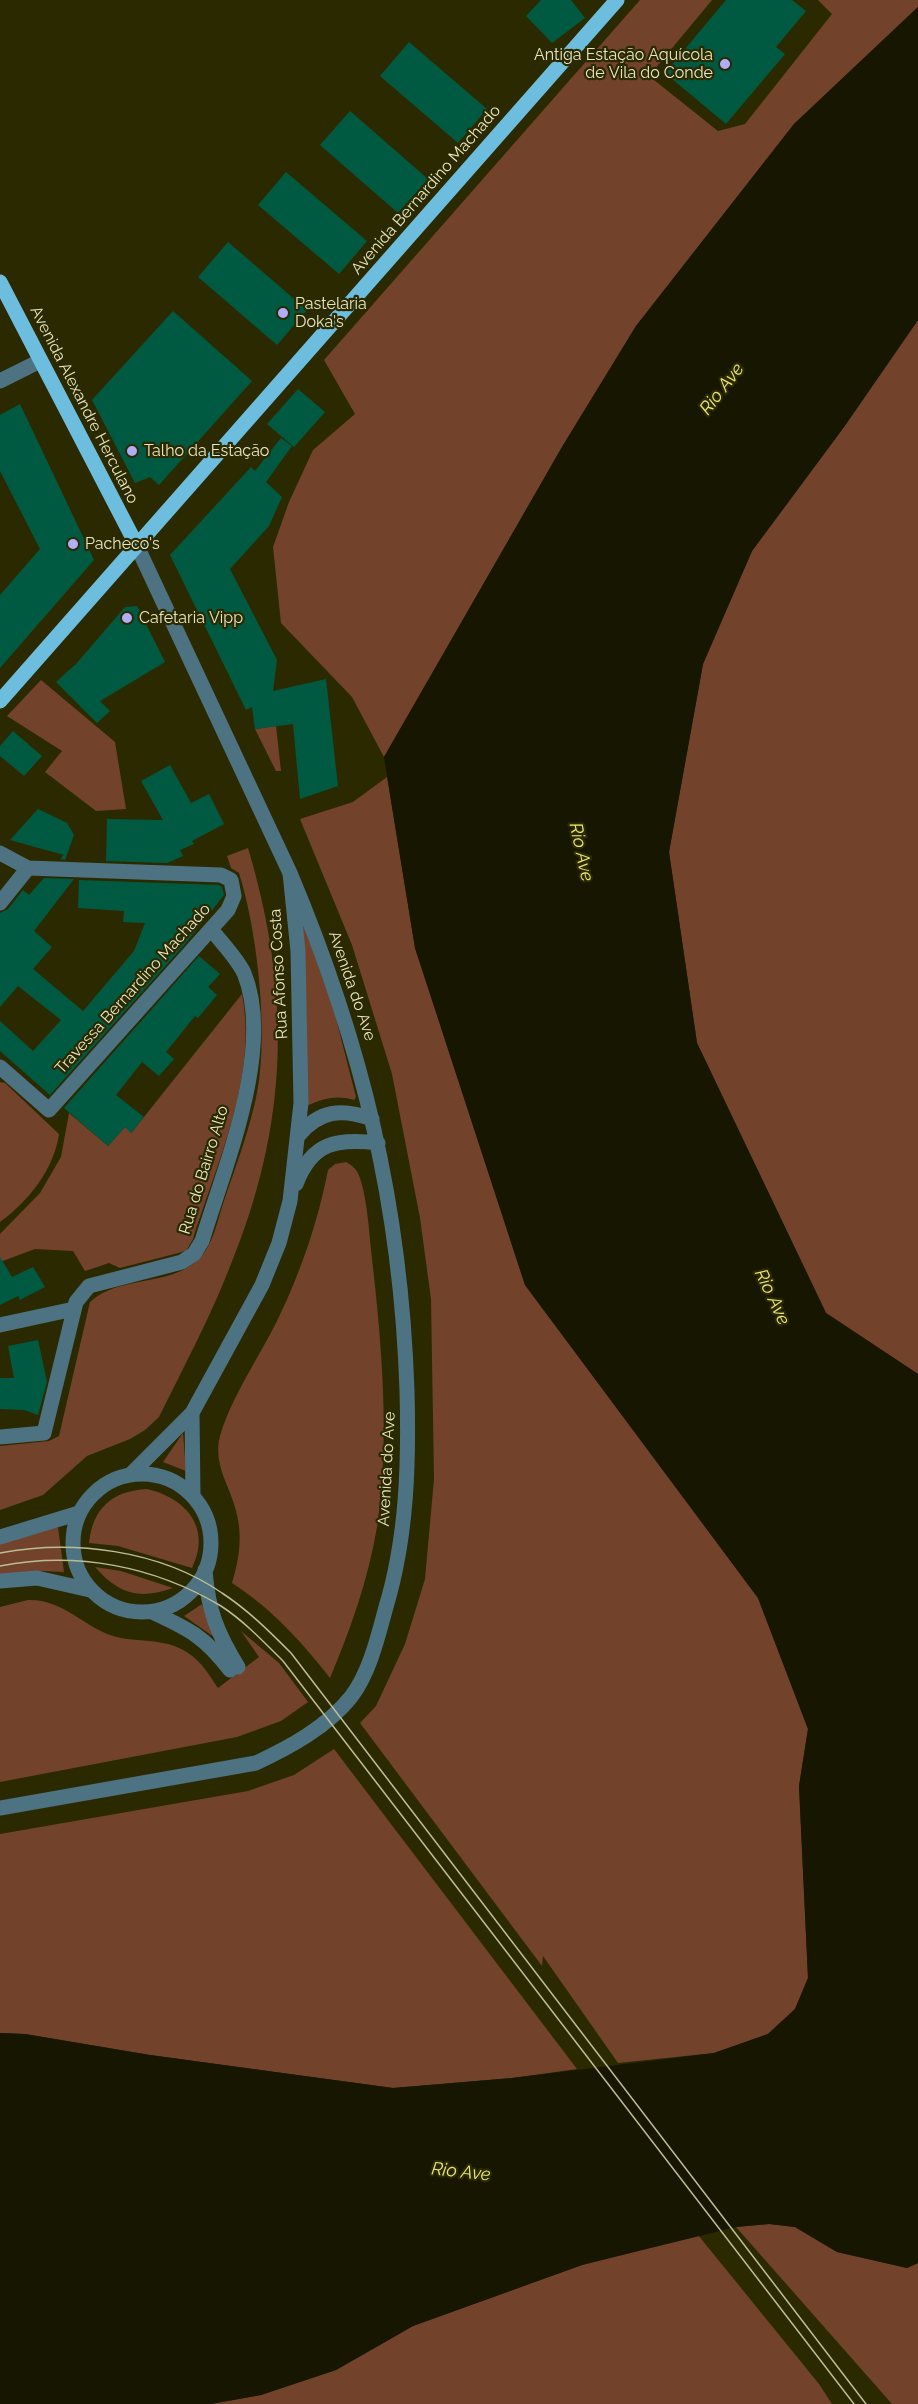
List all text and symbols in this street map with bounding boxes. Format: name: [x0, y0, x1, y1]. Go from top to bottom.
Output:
place label: Antiga Estação Aquícola de Vila do Conde: [534, 45, 713, 83]
marker: Antiga Estação Aquícola de Vila do Conde: [718, 57, 732, 71]
street label: Avenida Bernardino Machado: [347, 101, 505, 279]
place label: Pastelaria Doka's: [295, 294, 367, 332]
street label: Avenida Alexandre Herculano: [26, 303, 142, 507]
marker: Pastelaria Doka's: [276, 306, 290, 320]
water label: Rio Ave: [695, 359, 749, 419]
place label: Talho da Estação: [144, 441, 269, 461]
marker: Talho da Estação: [125, 444, 139, 458]
place label: Pacheco's: [85, 534, 160, 554]
marker: Pacheco's: [66, 537, 80, 551]
place label: Cafetaria Vipp: [139, 608, 243, 628]
marker: Cafetaria Vipp: [120, 611, 134, 625]
water label: Rio Ave: [564, 821, 598, 883]
street label: Travessa Bernardino Machado: [51, 900, 215, 1078]
street label: Rua Afonso Costa: [266, 908, 292, 1040]
street label: Avenida do Ave: [324, 929, 380, 1043]
street label: Rua do Bairro Alto: [175, 1103, 233, 1237]
water label: Rio Ave: [750, 1266, 794, 1328]
street label: Avenida do Ave: [374, 1411, 400, 1527]
water label: Rio Ave: [430, 2158, 492, 2186]

